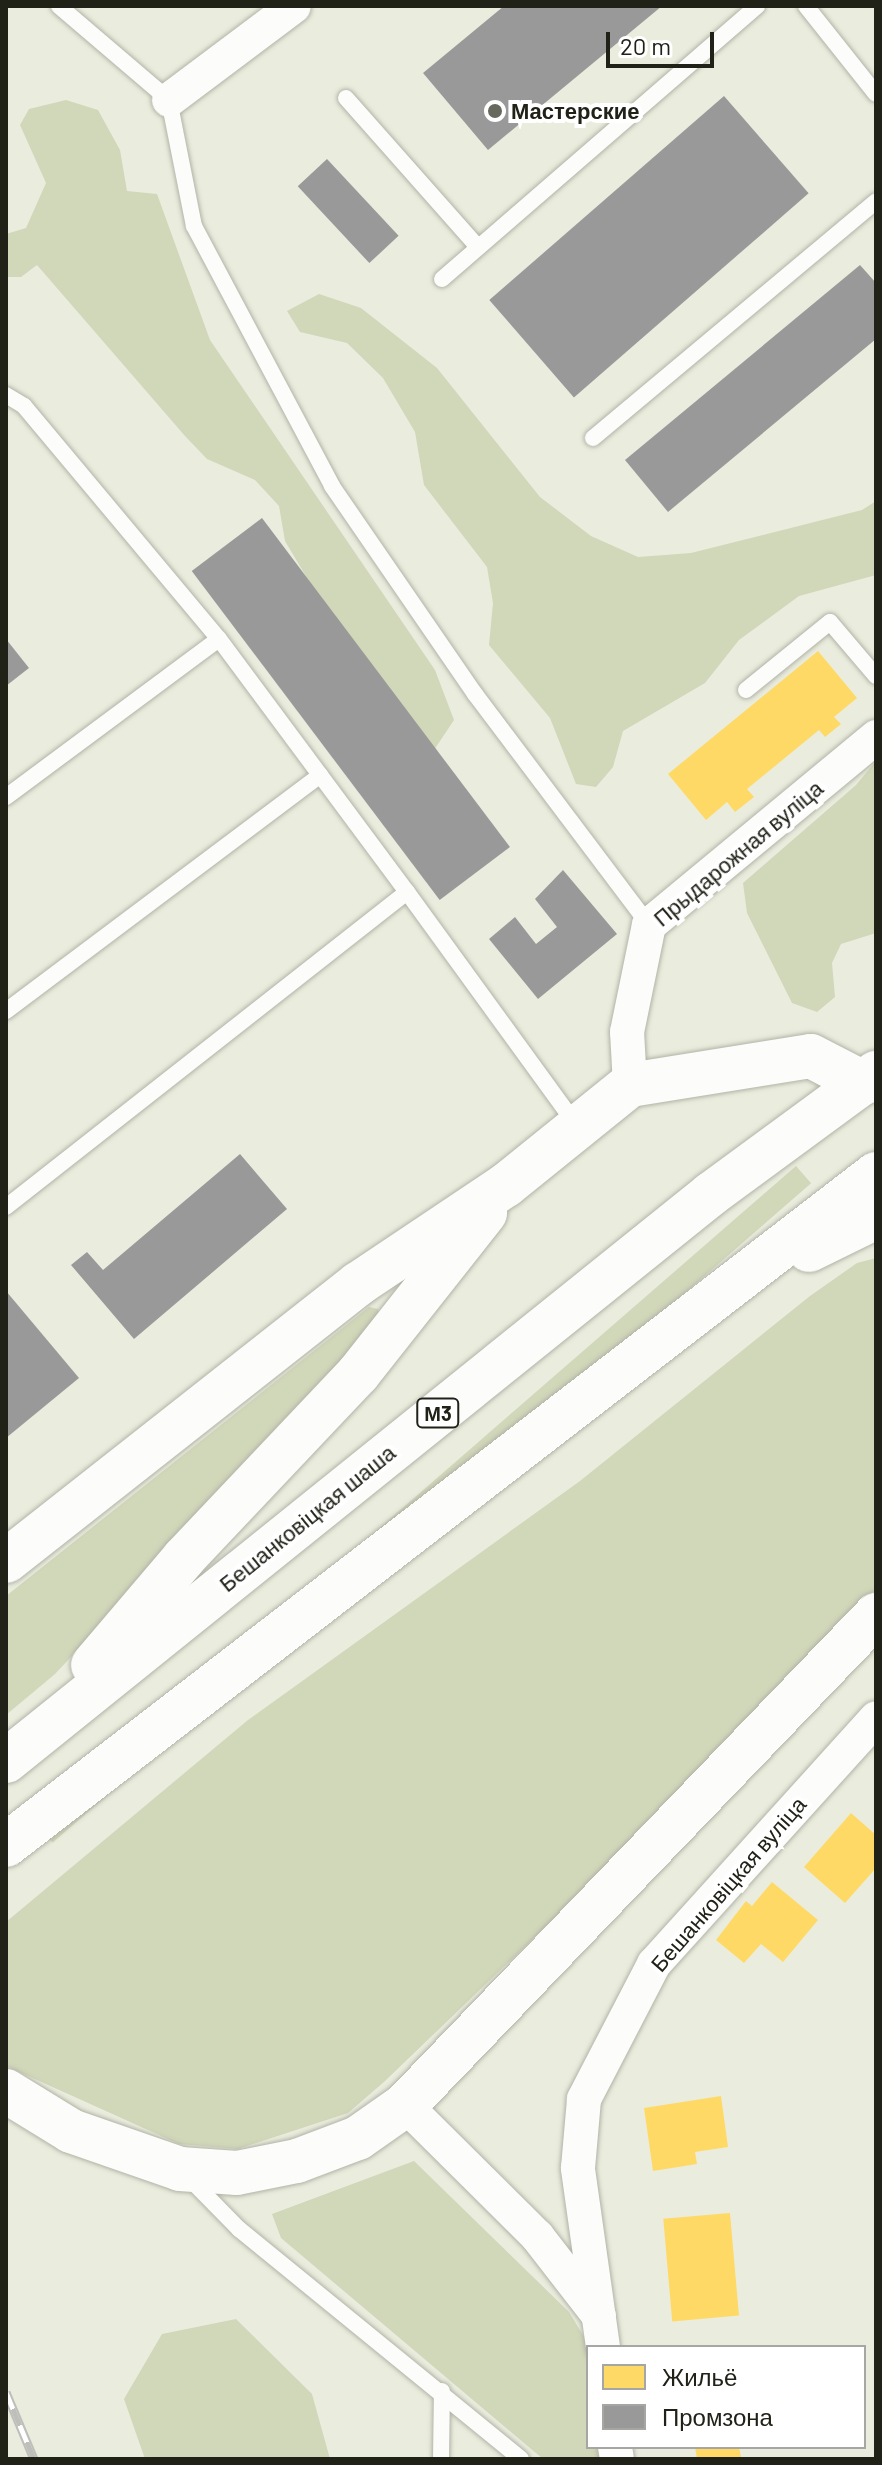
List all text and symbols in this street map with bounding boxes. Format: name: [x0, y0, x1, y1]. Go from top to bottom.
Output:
scale bar: [610, 16, 718, 66]
text: 20 m: [620, 31, 671, 60]
place label: Мастерские: [511, 98, 640, 124]
marker: Мастерские: [486, 102, 504, 120]
street label: Прыдарожная вуліца: [648, 774, 828, 932]
road number: М3: [416, 1397, 460, 1429]
street label: Бешанковіцкая шаша: [214, 1439, 400, 1597]
street label: Бешанковіцкая вуліца: [645, 1791, 811, 1977]
legend: [586, 2345, 866, 2449]
text: Жильё: [662, 2362, 737, 2391]
text: Промзона: [662, 2402, 773, 2431]

